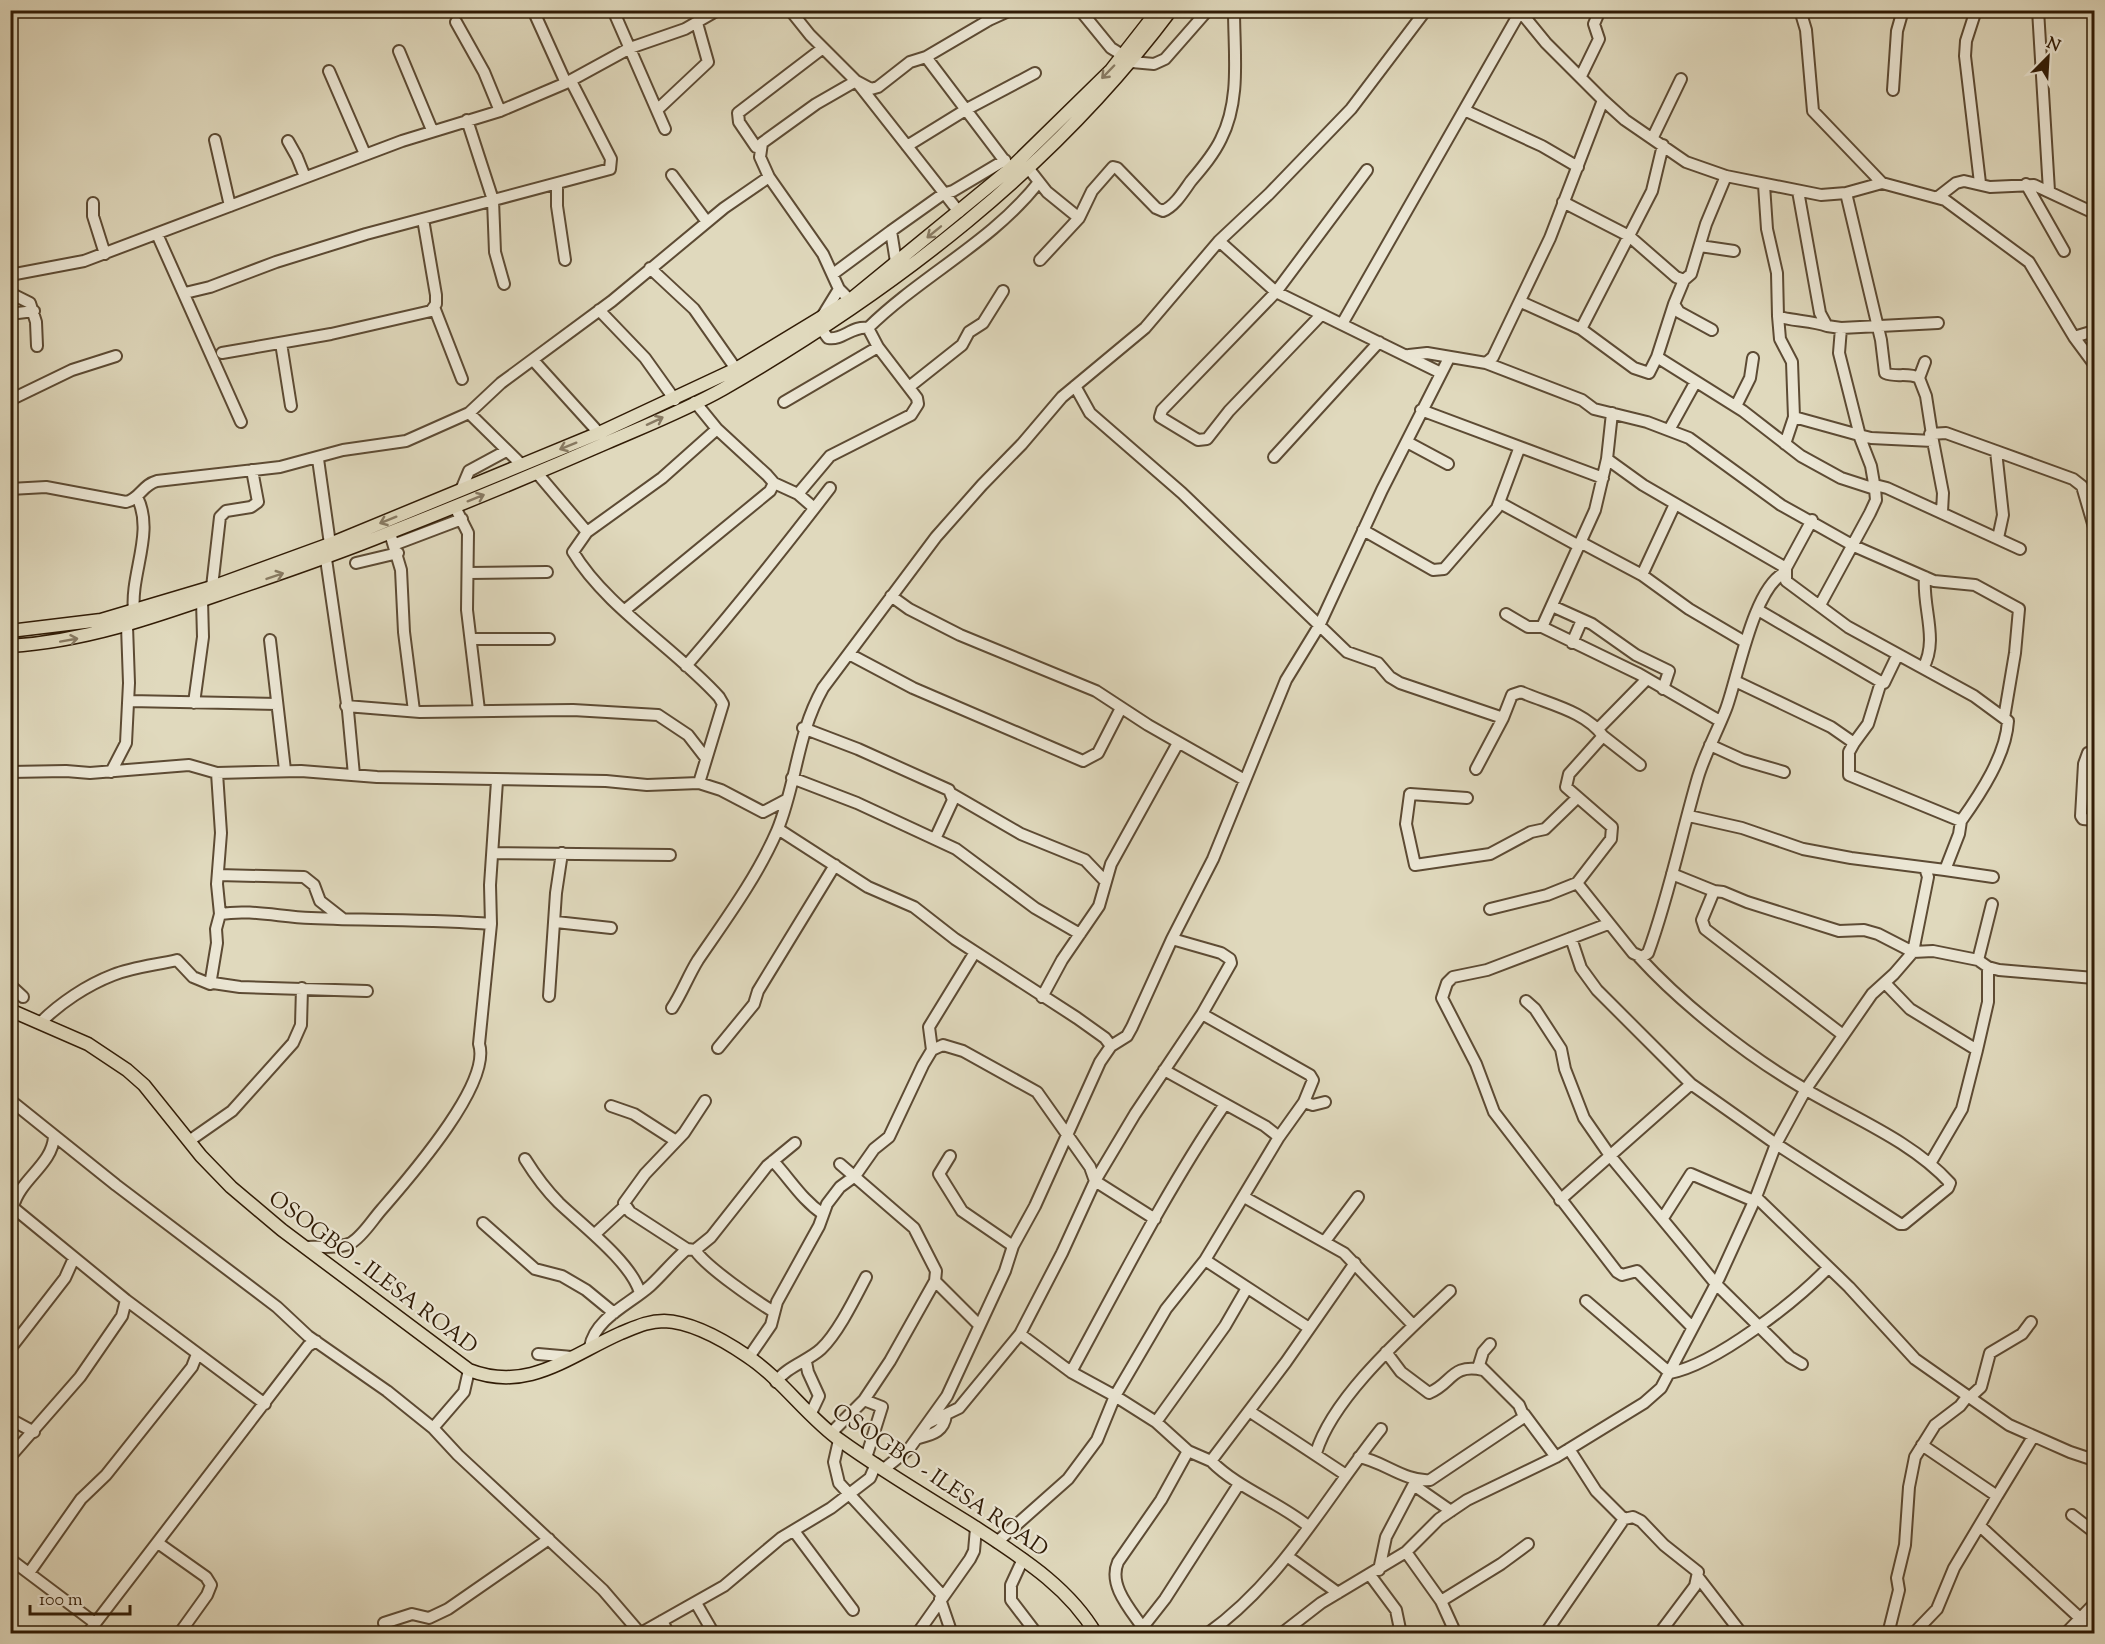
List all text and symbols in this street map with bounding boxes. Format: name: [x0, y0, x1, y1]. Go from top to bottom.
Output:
north arrow: [2018, 27, 2078, 87]
text: N: [2043, 32, 2064, 59]
one-way arrow: [1101, 65, 1116, 80]
one-way arrow: [926, 226, 942, 239]
one-way arrow: [646, 415, 664, 426]
one-way arrow: [559, 441, 578, 452]
one-way arrow: [466, 492, 485, 503]
one-way arrow: [379, 515, 398, 526]
one-way arrow: [265, 569, 284, 580]
one-way arrow: [58, 634, 78, 645]
street label: OSOGBO - ILESA ROAD: [261, 1184, 484, 1363]
street label: OSOGBO - ILESA ROAD: [825, 1397, 1054, 1566]
scale bar: [30, 1578, 130, 1616]
text: 100 m: [39, 1588, 83, 1614]

